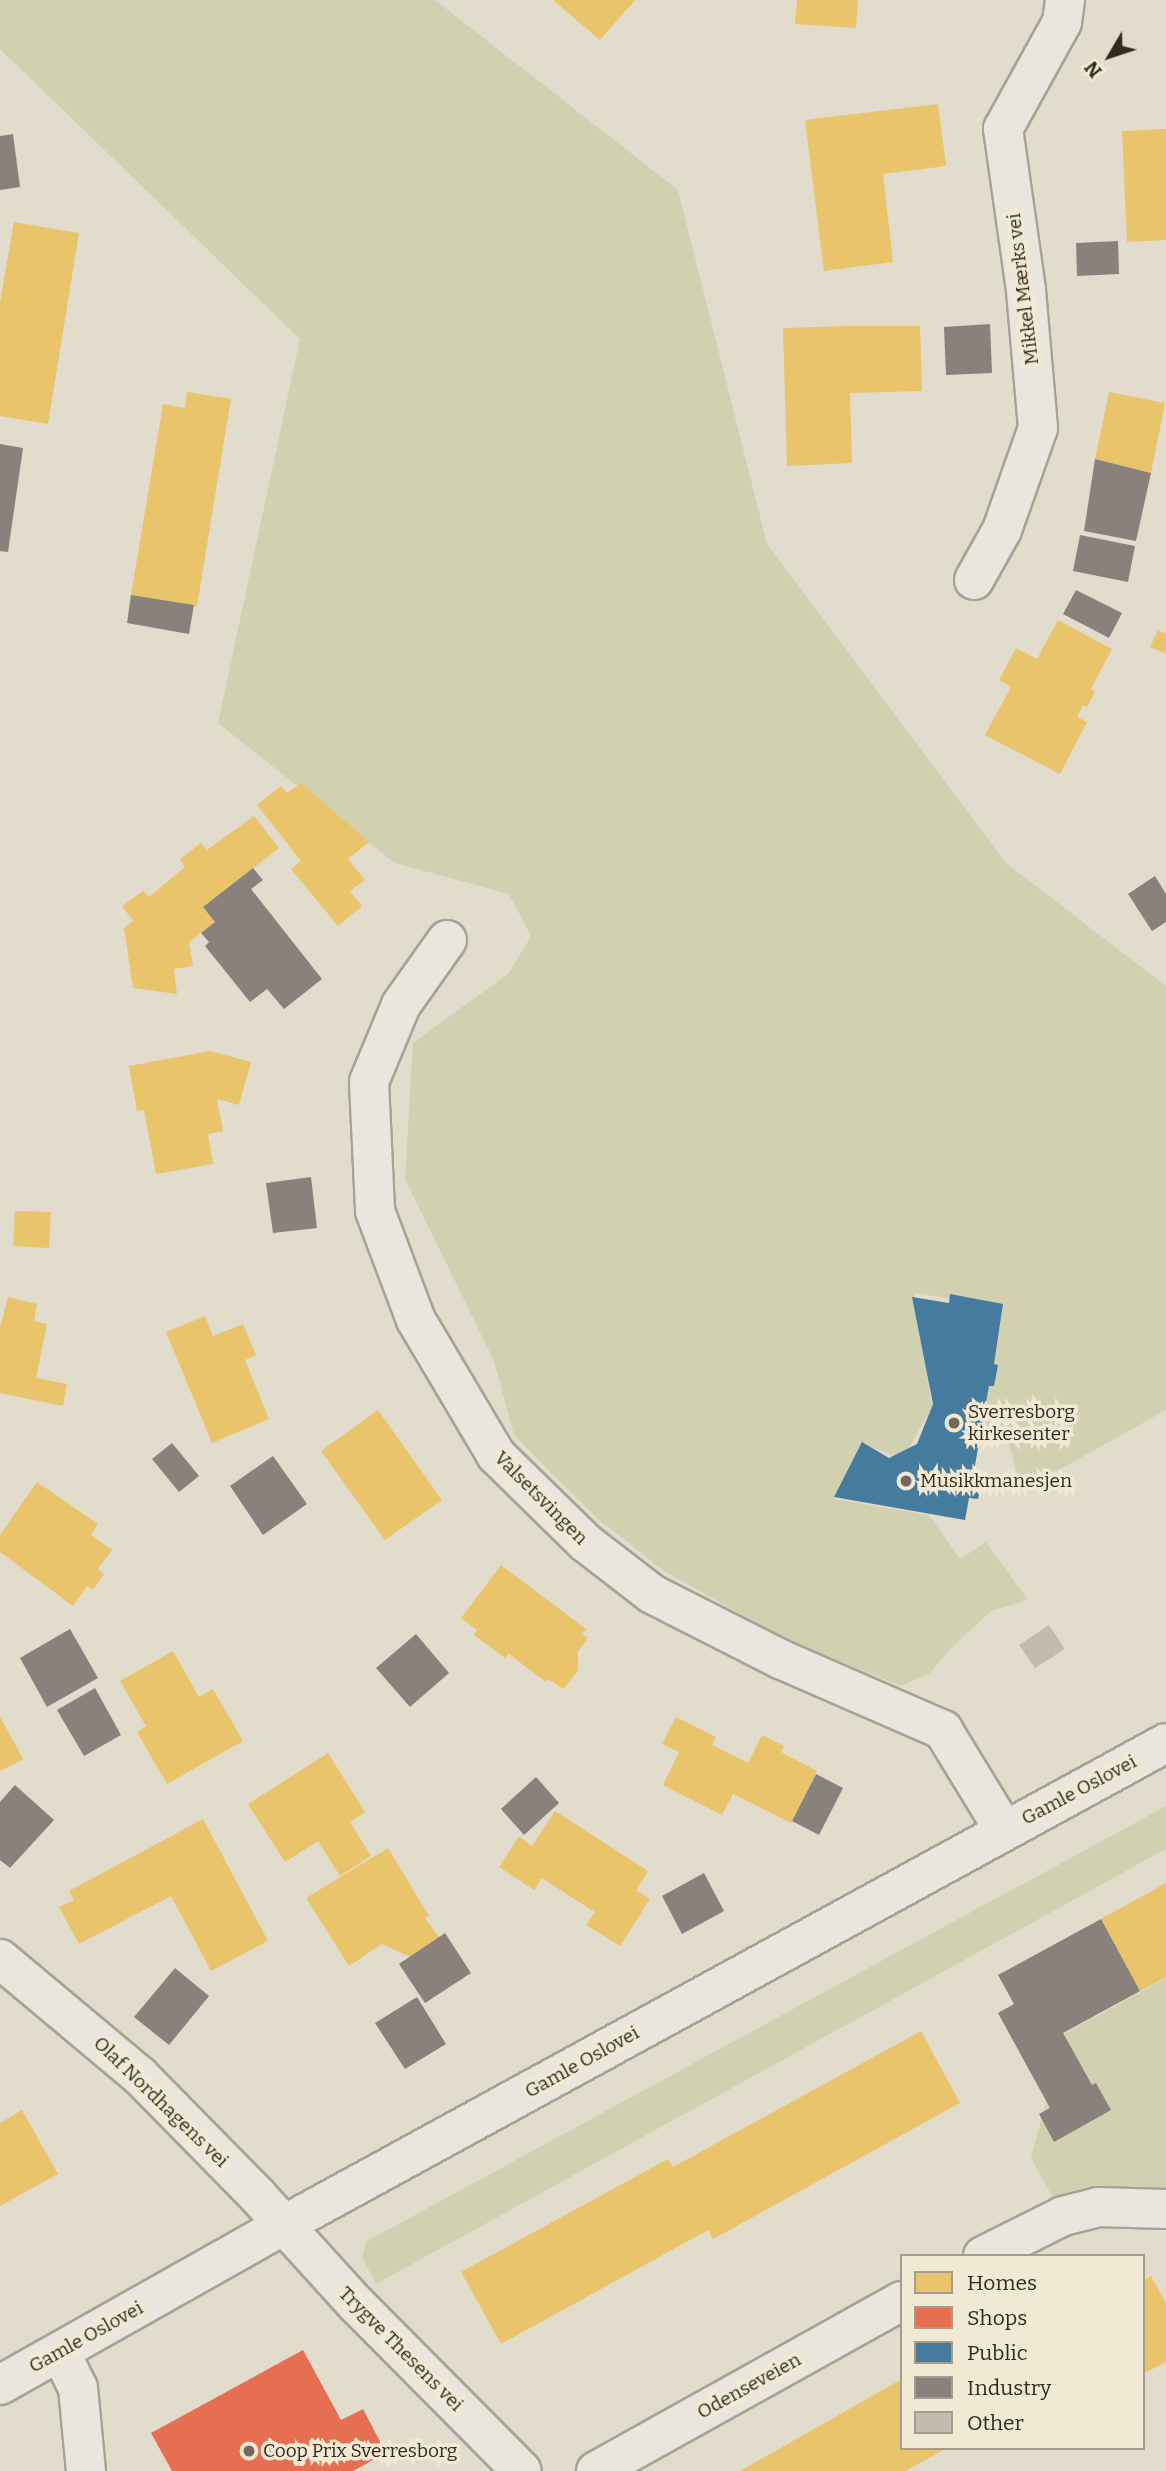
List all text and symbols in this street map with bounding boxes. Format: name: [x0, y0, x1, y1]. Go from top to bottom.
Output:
north arrow: [1075, 21, 1145, 91]
text: N: [1080, 57, 1107, 82]
street label: Mikkel Mærks vei: [1002, 212, 1044, 366]
place label: Sverresborg kirkesenter: [968, 1401, 1075, 1445]
marker: Sverresborg kirkesenter: [946, 1415, 962, 1431]
street label: Valsetsvingen: [490, 1447, 592, 1549]
place label: Musikkmanesjen: [920, 1470, 1072, 1492]
marker: Musikkmanesjen: [898, 1473, 914, 1489]
street label: Gamle Oslovei: [1018, 1750, 1140, 1830]
street label: Gamle Oslovei: [521, 2021, 643, 2103]
street label: Olaf Nordhagens vei: [89, 2032, 233, 2172]
legend: [900, 2254, 1145, 2450]
text: Homes: [967, 2270, 1037, 2296]
street label: Trygve Thesens vei: [334, 2282, 468, 2416]
street label: Gamle Oslovei: [25, 2296, 147, 2378]
text: Shops: [967, 2305, 1027, 2331]
text: Public: [967, 2340, 1028, 2366]
street label: Odenseveien: [693, 2348, 805, 2424]
text: Industry: [967, 2375, 1051, 2401]
text: Other: [967, 2410, 1024, 2436]
place label: Coop Prix Sverresborg: [263, 2440, 457, 2462]
marker: Coop Prix Sverresborg: [241, 2443, 257, 2459]

